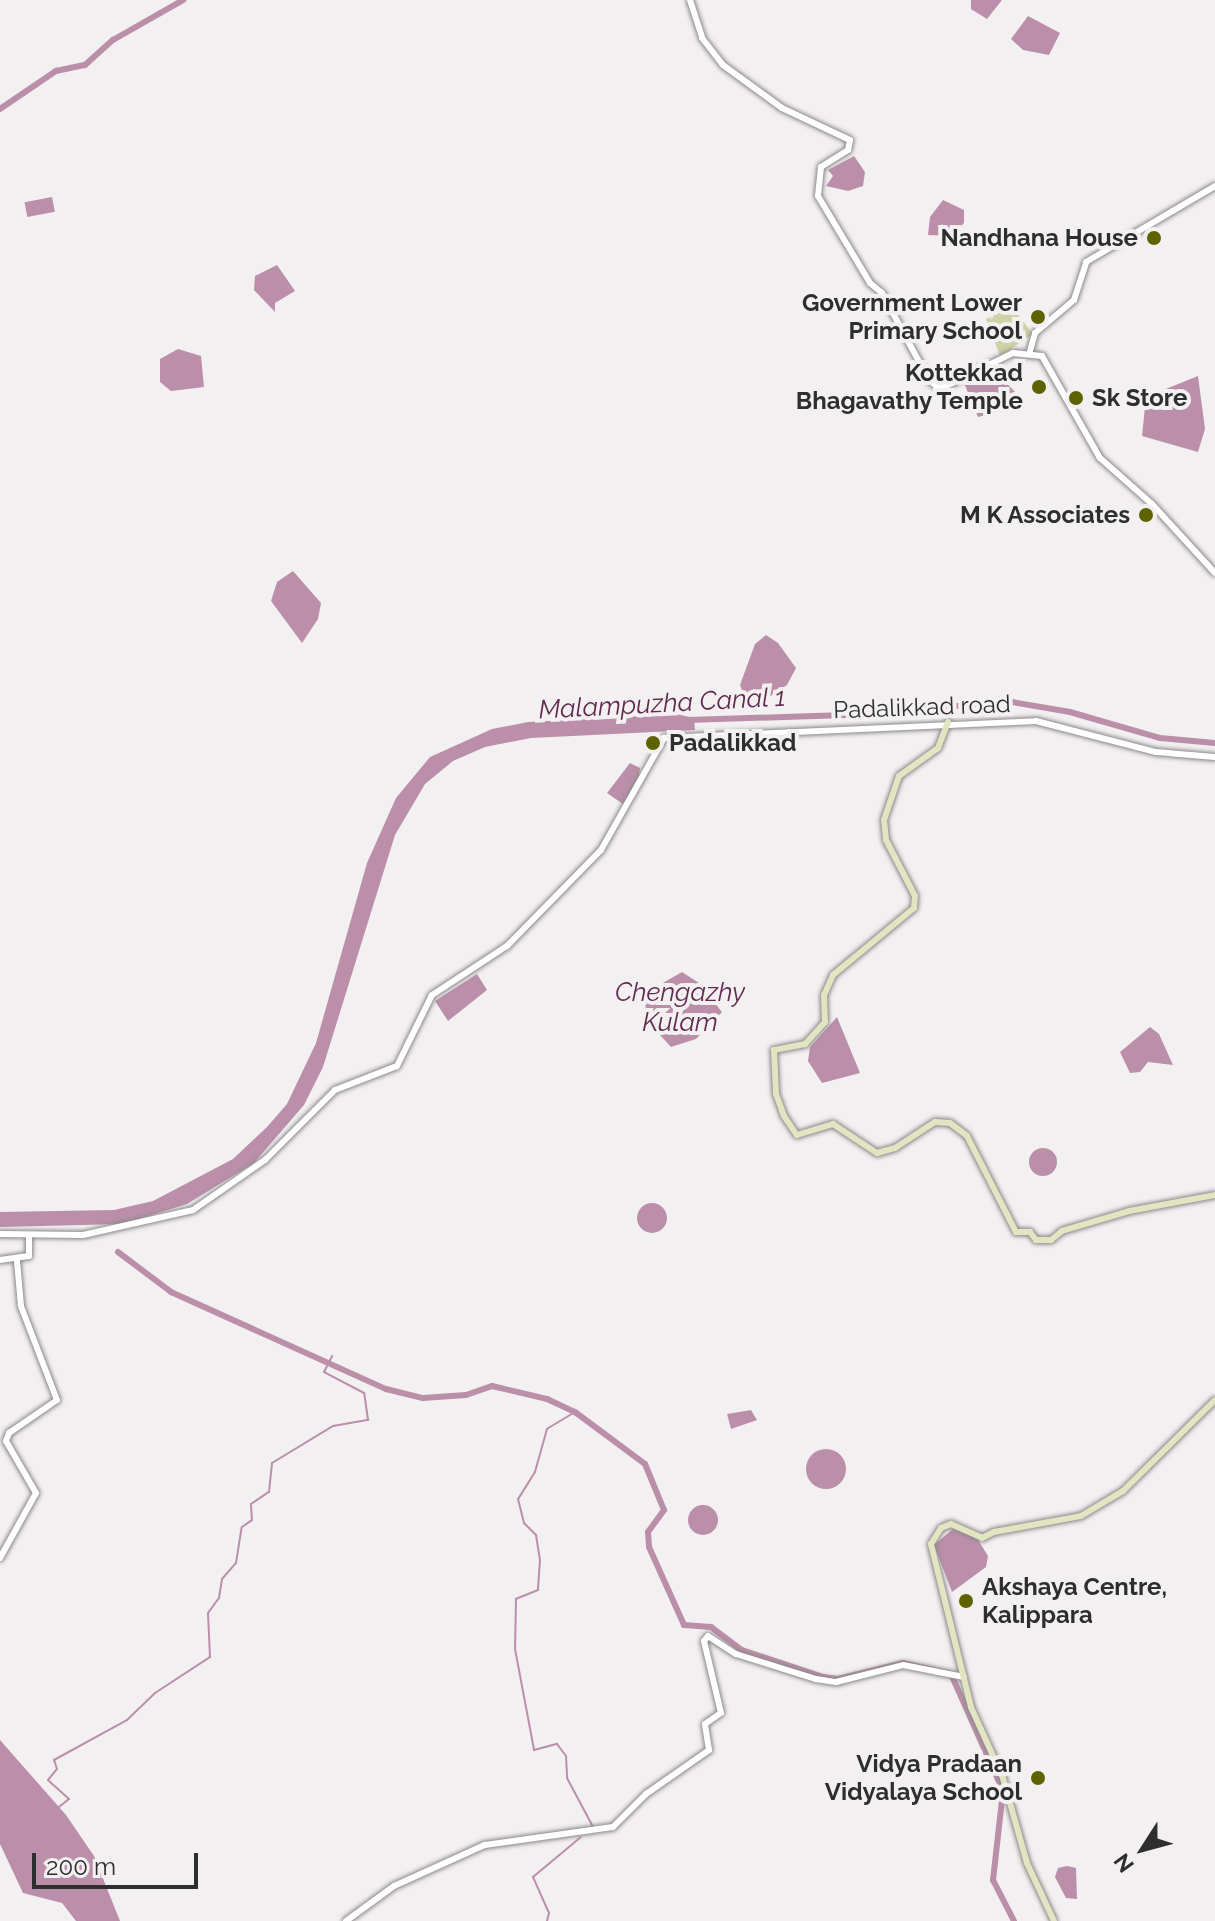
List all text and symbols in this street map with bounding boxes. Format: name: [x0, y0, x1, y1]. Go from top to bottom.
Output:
place label: Nandhana House: [941, 224, 1138, 252]
marker: Nandhana House: [1145, 229, 1163, 247]
place label: Government Lower Primary School: [802, 289, 1022, 345]
marker: Government Lower Primary School: [1029, 308, 1047, 326]
place label: Kottekkad Bhagavathy Temple: [795, 359, 1023, 415]
marker: Kottekkad Bhagavathy Temple: [1030, 378, 1048, 396]
place label: Sk Store: [1092, 384, 1187, 412]
marker: Sk Store: [1067, 389, 1085, 407]
place label: M K Associates: [959, 501, 1130, 529]
marker: M K Associates: [1137, 506, 1155, 524]
water label: Malampuzha Canal 1: [537, 682, 787, 726]
street label: Padalikkad road: [833, 690, 1011, 724]
place label: Padalikkad: [669, 729, 796, 757]
marker: Padalikkad: [644, 734, 662, 752]
water label: Chengazhy Kulam: [615, 977, 745, 1038]
place label: Akshaya Centre, Kalippara: [982, 1573, 1167, 1629]
marker: Akshaya Centre, Kalippara: [957, 1592, 975, 1610]
place label: Vidya Pradaan Vidyalaya School: [825, 1750, 1022, 1806]
marker: Vidya Pradaan Vidyalaya School: [1029, 1769, 1047, 1787]
north arrow: [1103, 1809, 1183, 1889]
scale bar: [36, 1837, 202, 1887]
text: N: [1108, 1849, 1139, 1878]
text: 200 m: [46, 1852, 116, 1881]

